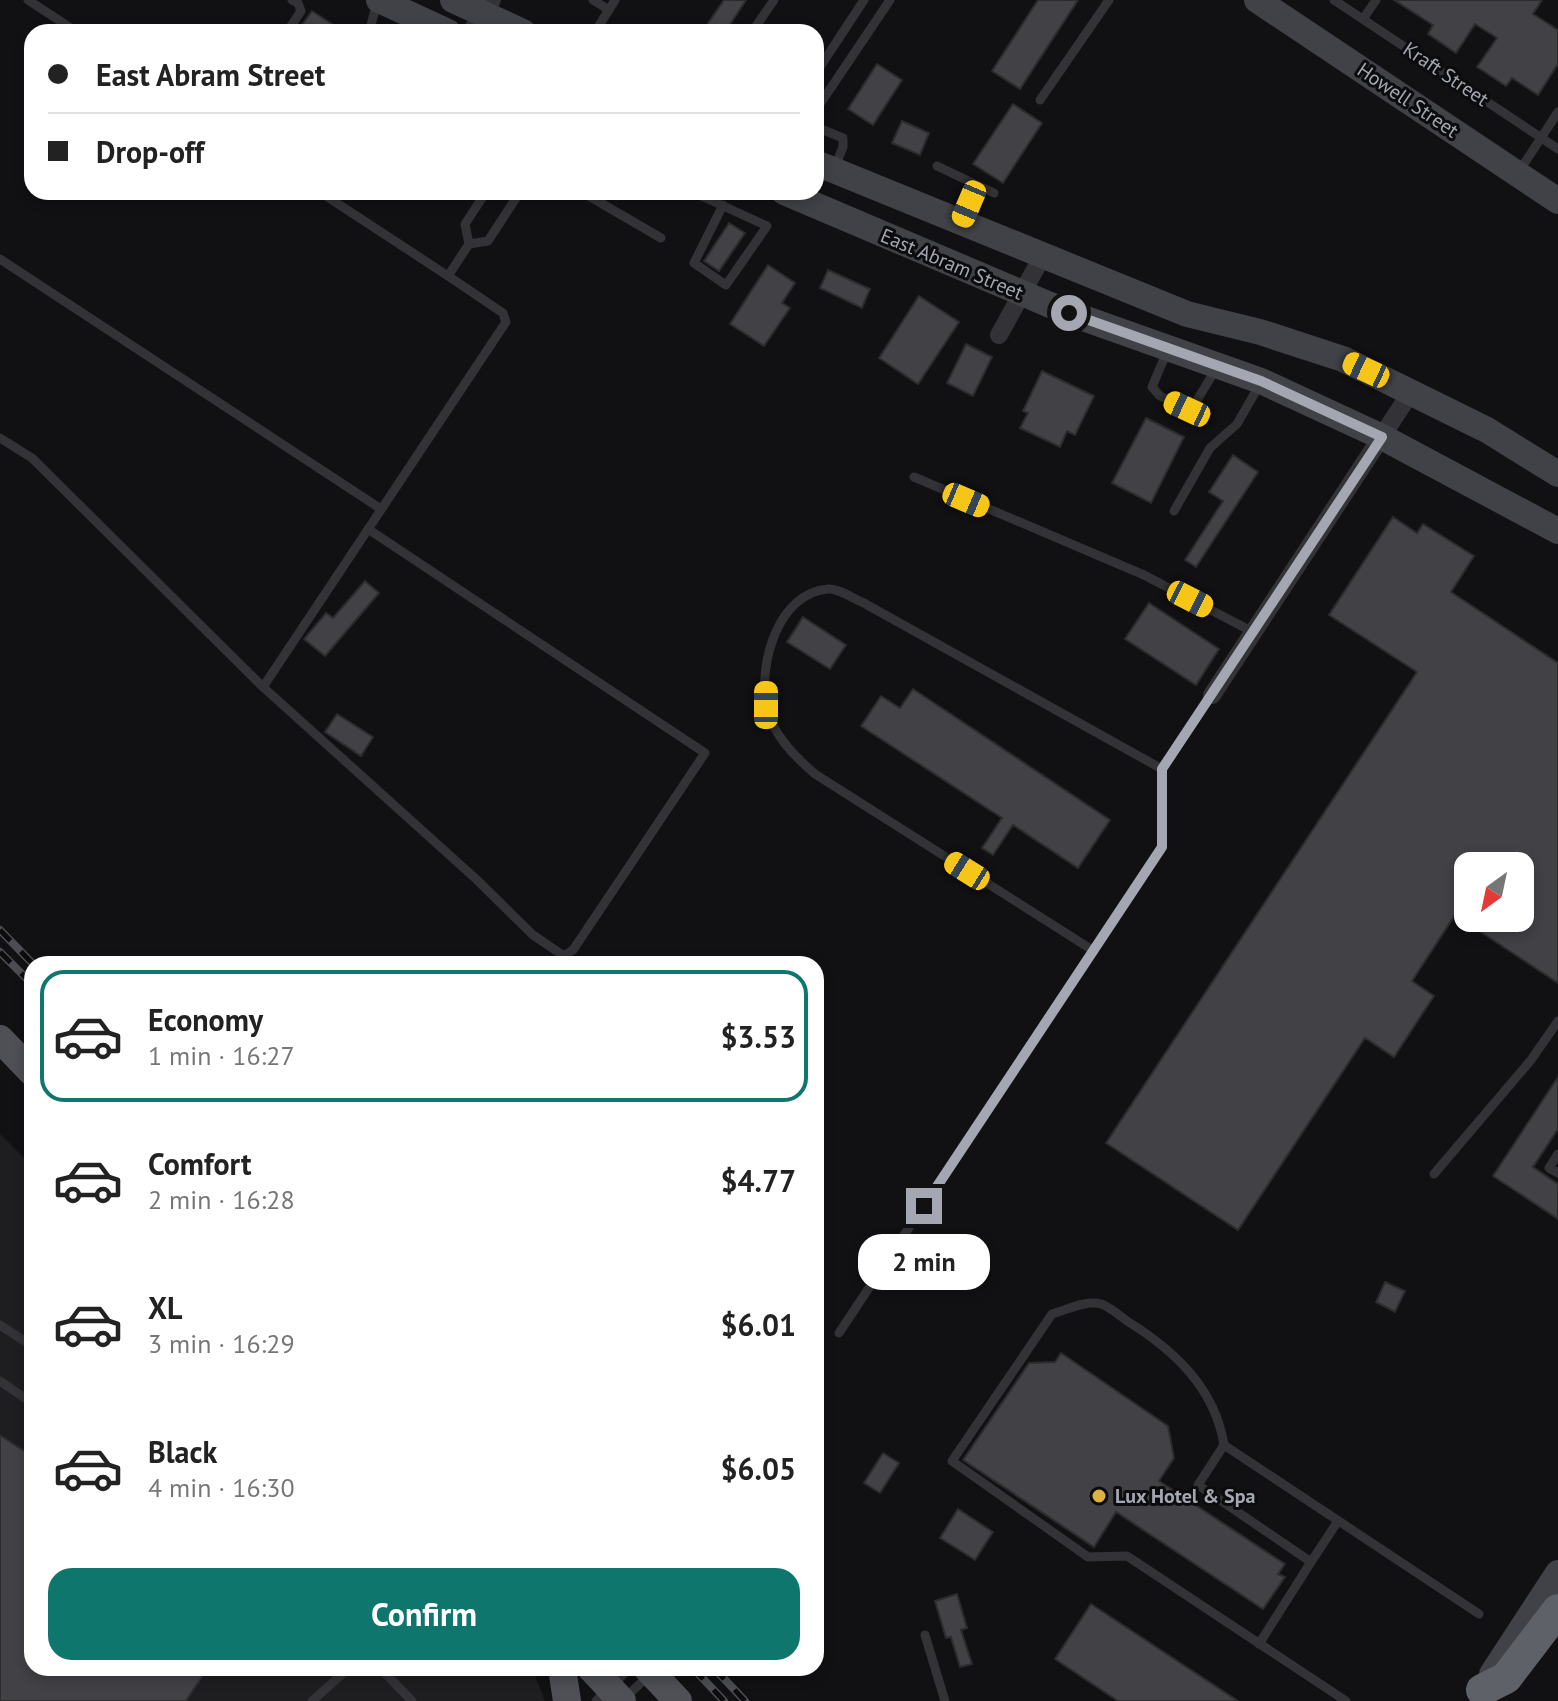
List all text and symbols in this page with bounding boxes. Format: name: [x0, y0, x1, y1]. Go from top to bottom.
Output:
street label: Kraft Street: [1398, 36, 1494, 112]
text: East Abram Street: [96, 55, 325, 94]
street label: Howell Street: [1352, 57, 1464, 144]
text: Drop-off: [96, 132, 204, 171]
car: [949, 177, 989, 231]
street label: East Abram Street: [877, 222, 1027, 306]
route start: [1051, 295, 1087, 331]
car: [1339, 349, 1393, 391]
car: [1160, 388, 1214, 430]
car: [939, 480, 993, 520]
car: [1163, 577, 1217, 621]
car: [754, 681, 778, 729]
car: [940, 848, 994, 894]
north arrow: [1454, 852, 1534, 932]
map controls: [1454, 852, 1534, 932]
icon: car: [52, 1000, 124, 1072]
text: Economy: [148, 1000, 263, 1039]
text: $3.53: [721, 1017, 796, 1056]
text: 1 min · 16:27: [148, 1039, 295, 1072]
icon: car: [52, 1144, 124, 1216]
text: Comfort: [148, 1144, 251, 1183]
text: $4.77: [721, 1161, 796, 1200]
text: 2 min · 16:28: [148, 1183, 295, 1216]
route end: [906, 1188, 942, 1224]
callout: 2 min: [858, 1234, 990, 1290]
text: 2 min: [892, 1245, 956, 1278]
icon: car: [52, 1288, 124, 1360]
text: XL: [148, 1288, 182, 1327]
text: $6.01: [721, 1305, 796, 1344]
text: 3 min · 16:29: [148, 1327, 295, 1360]
icon: car: [52, 1432, 124, 1504]
text: Black: [148, 1432, 217, 1471]
text: $6.05: [721, 1449, 796, 1488]
text: 4 min · 16:30: [148, 1471, 295, 1504]
place label: Lux Hotel & Spa: [1115, 1483, 1255, 1509]
marker: Lux Hotel & Spa: [1090, 1487, 1108, 1505]
button: Confirm: [48, 1568, 800, 1660]

